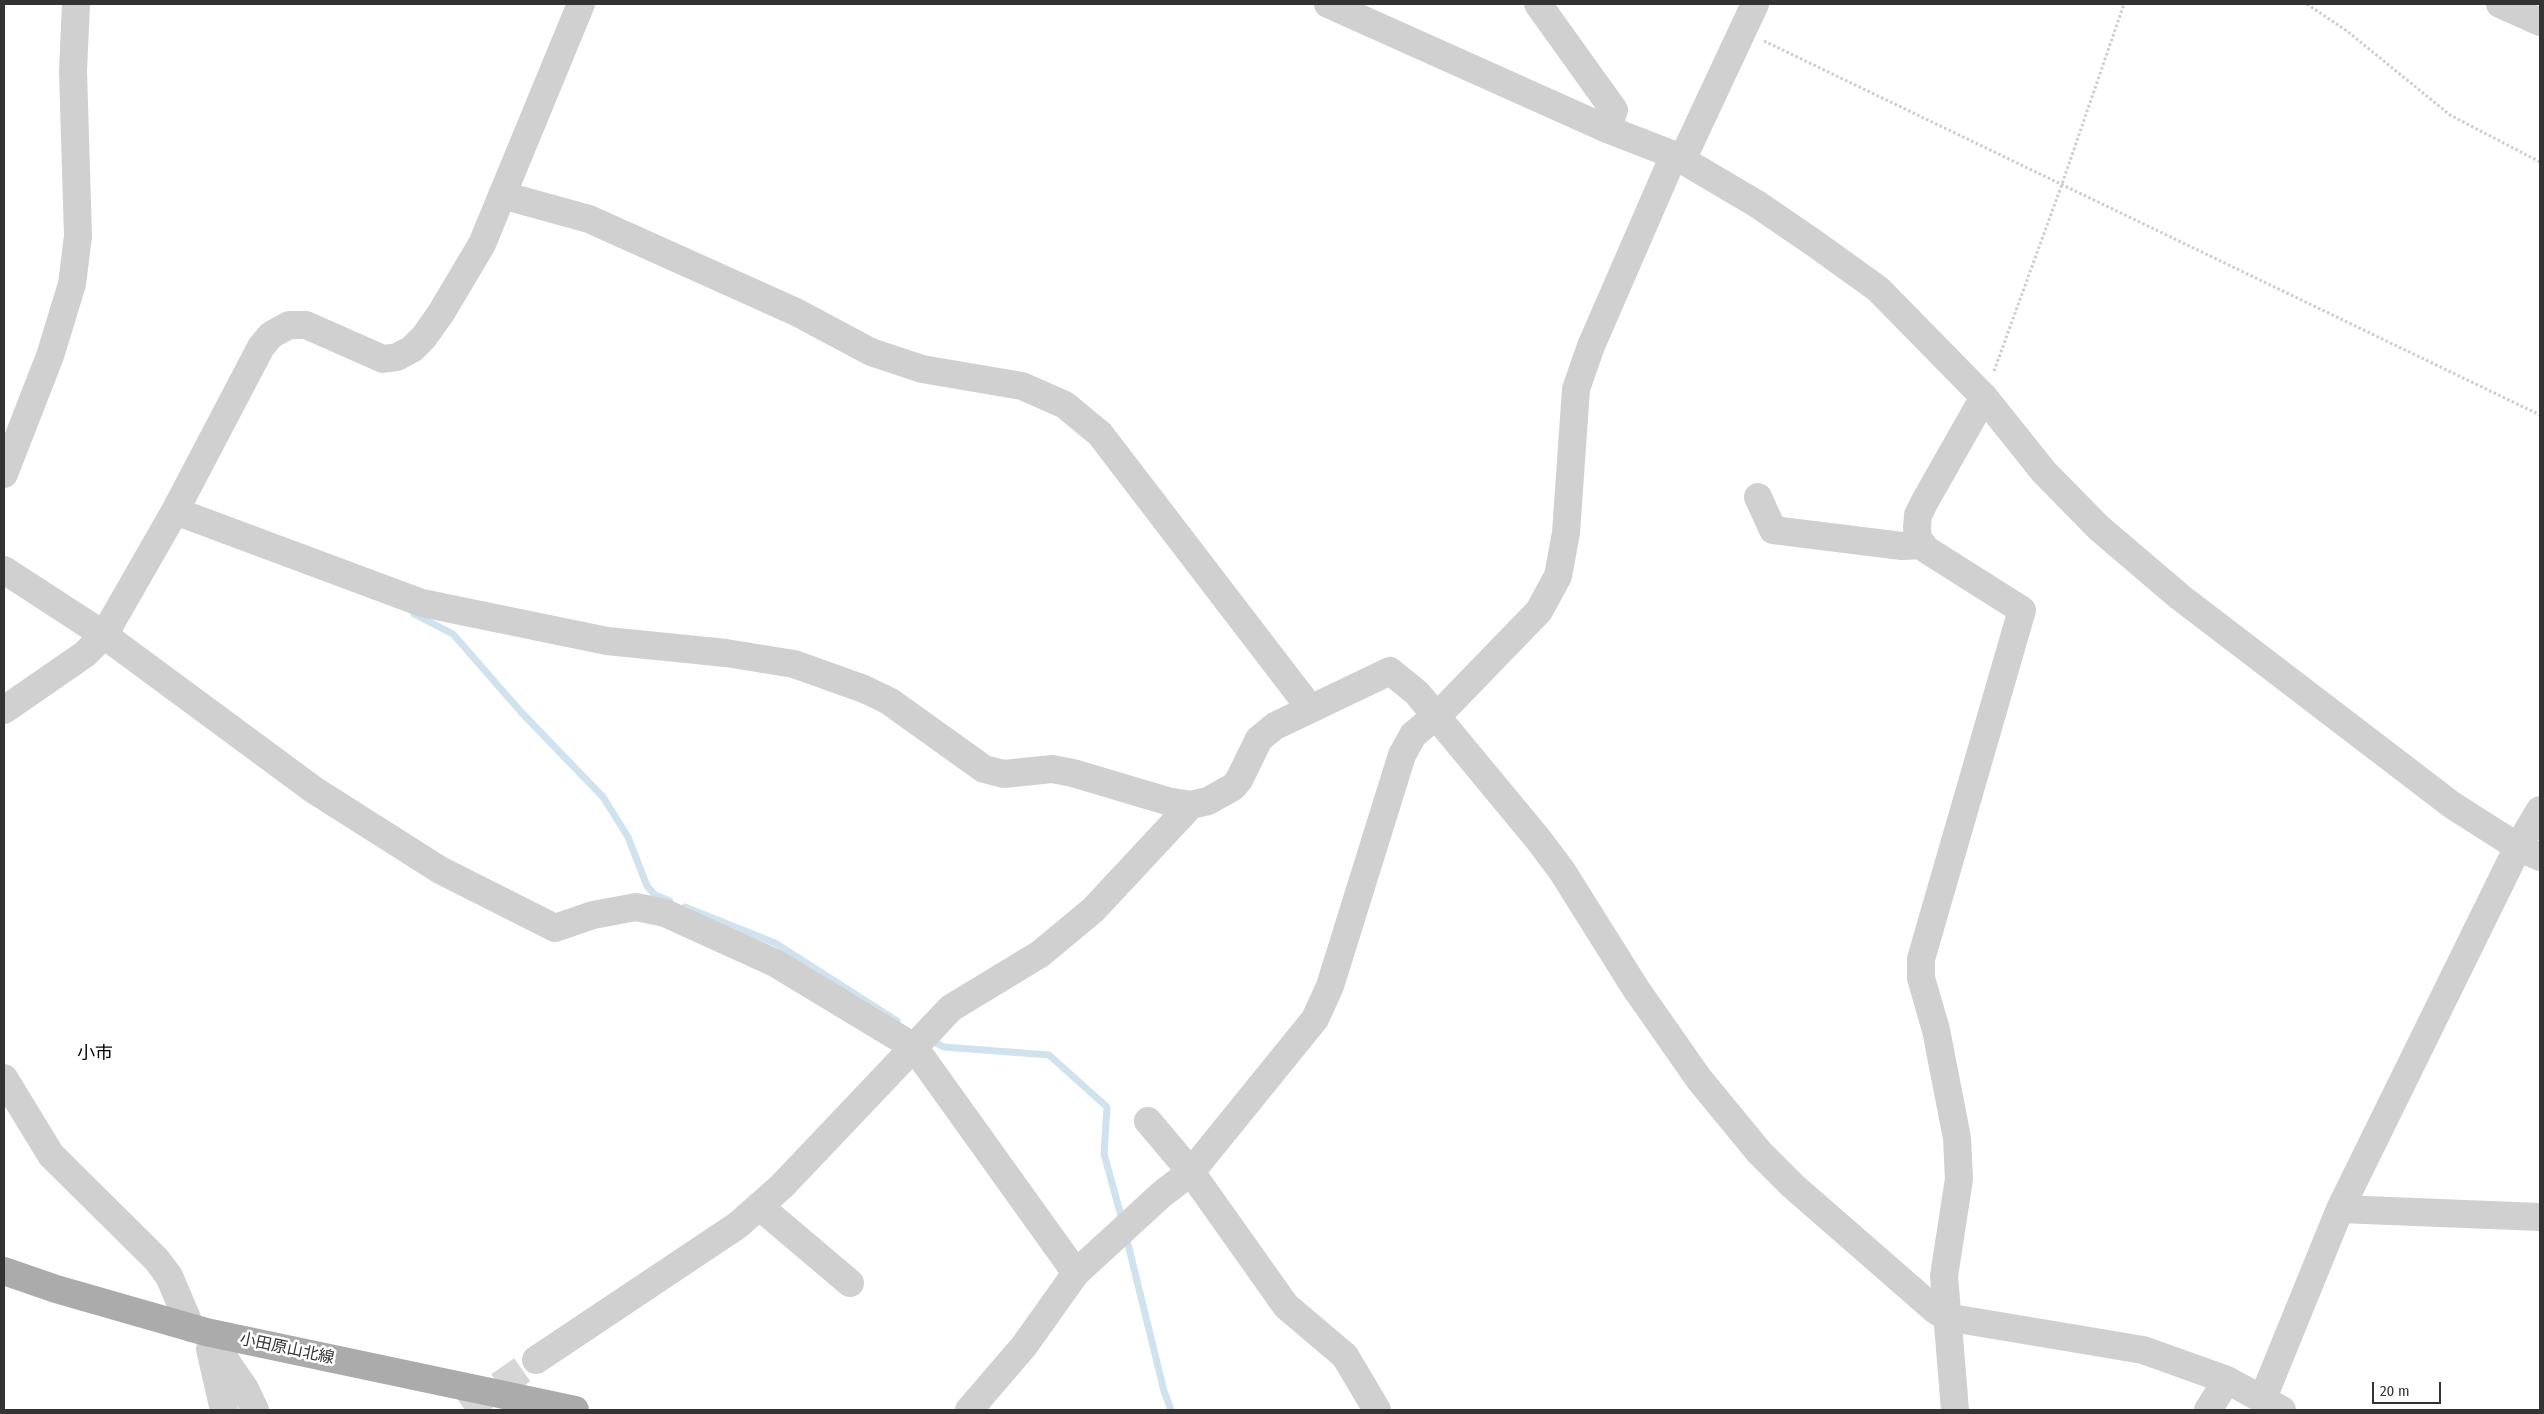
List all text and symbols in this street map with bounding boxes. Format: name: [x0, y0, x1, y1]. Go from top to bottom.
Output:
district label: 小市: [77, 1043, 113, 1065]
street label: 小田原山北線: [238, 1330, 336, 1368]
scale bar: [2374, 1372, 2443, 1404]
text: 20 m: [2380, 1382, 2410, 1400]

